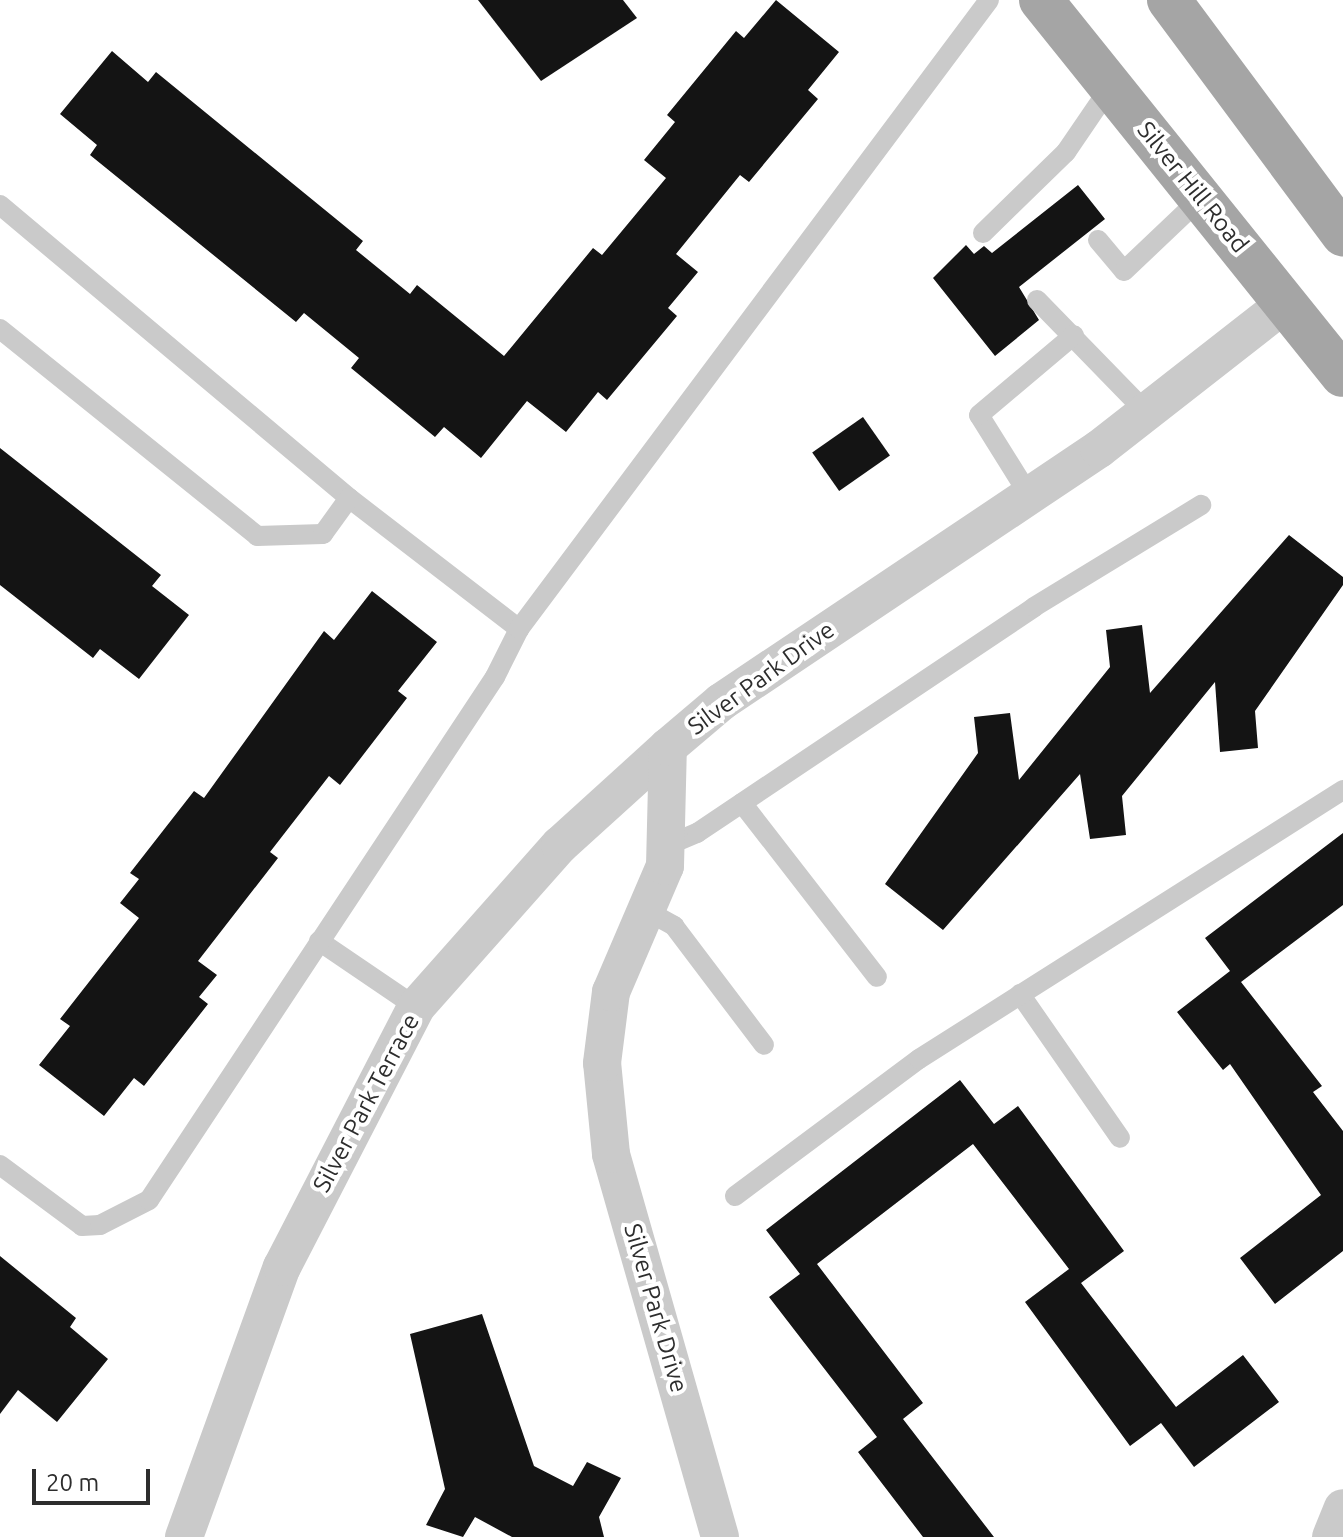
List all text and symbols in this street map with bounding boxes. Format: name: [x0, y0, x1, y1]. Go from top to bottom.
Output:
street label: Silver Hill Road: [1131, 116, 1255, 258]
street label: Silver Park Drive: [682, 615, 840, 741]
street label: Silver Park Terrace: [307, 1009, 425, 1197]
street label: Silver Park Drive: [618, 1220, 694, 1396]
scale bar: [36, 1453, 154, 1503]
text: 20 m: [46, 1469, 99, 1496]

